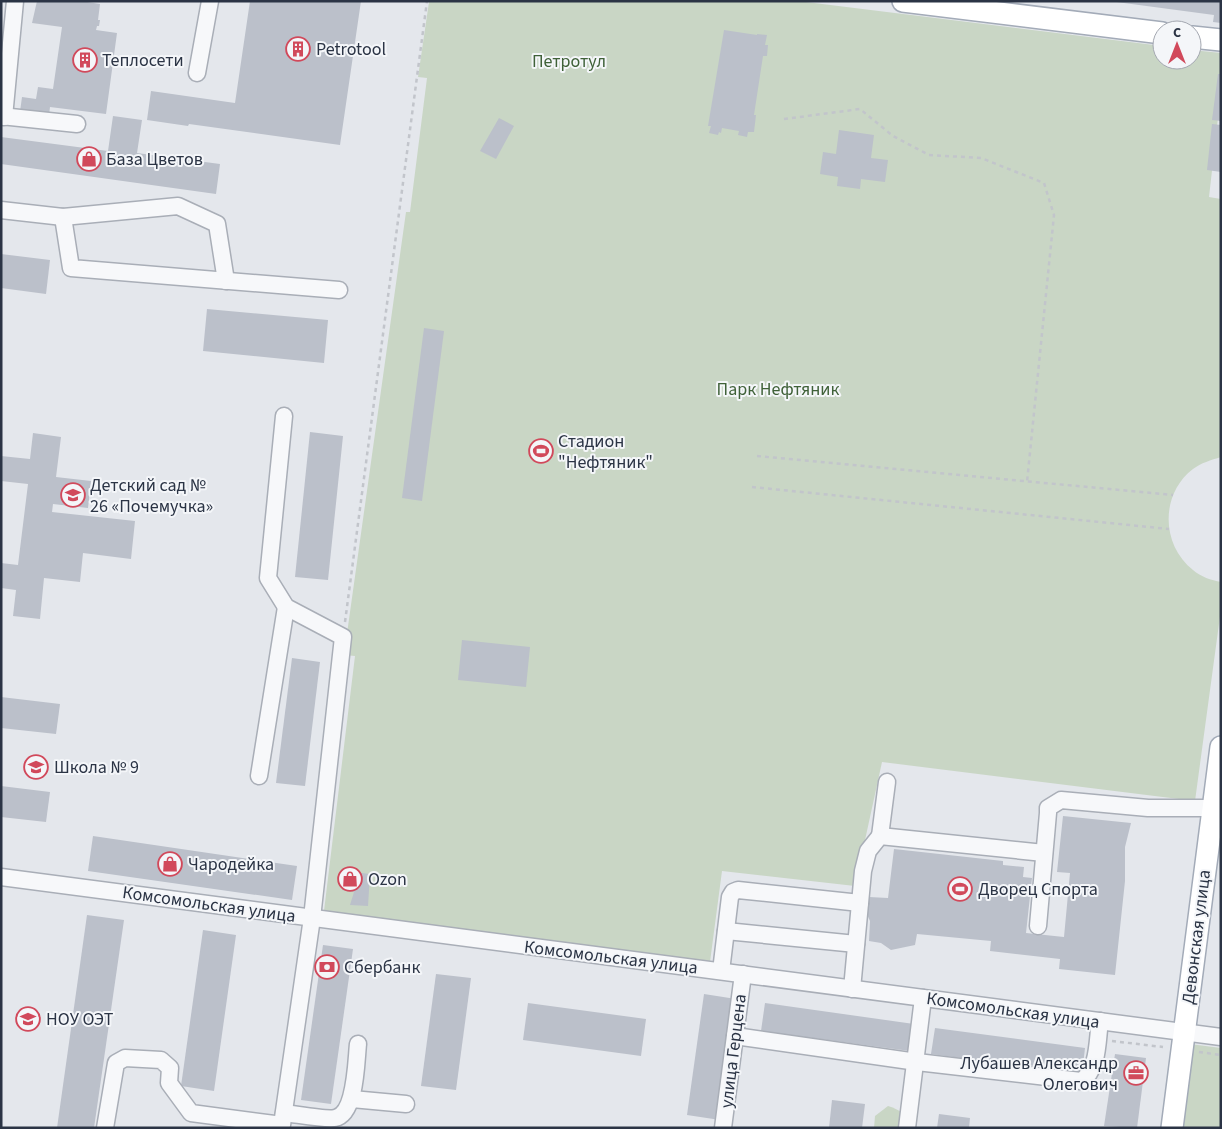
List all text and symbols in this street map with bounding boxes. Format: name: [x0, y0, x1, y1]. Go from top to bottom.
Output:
north arrow: [1152, 20, 1202, 70]
text: С: [1173, 23, 1181, 43]
building icon: Petrotool: [285, 36, 311, 62]
place label: Petrotool: [316, 37, 386, 62]
building icon: Теплосети: [72, 47, 98, 73]
place label: Теплосети: [102, 48, 184, 73]
park label: Петротул: [532, 49, 606, 74]
shop icon: База Цветов: [76, 146, 102, 172]
place label: База Цветов: [106, 147, 203, 172]
park label: Парк Нефтяник: [717, 377, 840, 402]
place label: Стадион "Нефтяник": [558, 429, 653, 475]
sports icon: Стадион "Нефтяник": [528, 438, 554, 464]
place label: Детский сад № 26 «Почемучка»: [90, 473, 213, 519]
school or university icon: Детский сад № 26 «Почемучка»: [60, 482, 86, 508]
school or university icon: Школа № 9: [23, 754, 49, 780]
place label: Школа № 9: [54, 755, 139, 780]
shop icon: Чародейка: [157, 851, 183, 877]
place label: Чародейка: [188, 852, 274, 877]
shop icon: Ozon: [337, 866, 363, 892]
place label: Ozon: [368, 867, 407, 892]
street label: Девонская улица: [1176, 868, 1217, 1006]
sports icon: Дворец Спорта: [947, 876, 973, 902]
place label: Дворец Спорта: [978, 877, 1098, 902]
street label: Комсомольская улица: [121, 880, 297, 929]
street label: Комсомольская улица: [523, 934, 699, 981]
bank icon: Сбербанк: [314, 954, 340, 980]
place label: Сбербанк: [344, 955, 420, 980]
street label: Комсомольская улица: [925, 986, 1101, 1035]
street label: улица Герцена: [714, 992, 753, 1110]
school or university icon: НОУ ОЭТ: [15, 1006, 41, 1032]
place label: НОУ ОЭТ: [46, 1007, 114, 1032]
place label: Лубашев Александр Олегович: [960, 1051, 1118, 1097]
office icon: Лубашев Александр Олегович: [1123, 1060, 1149, 1086]

